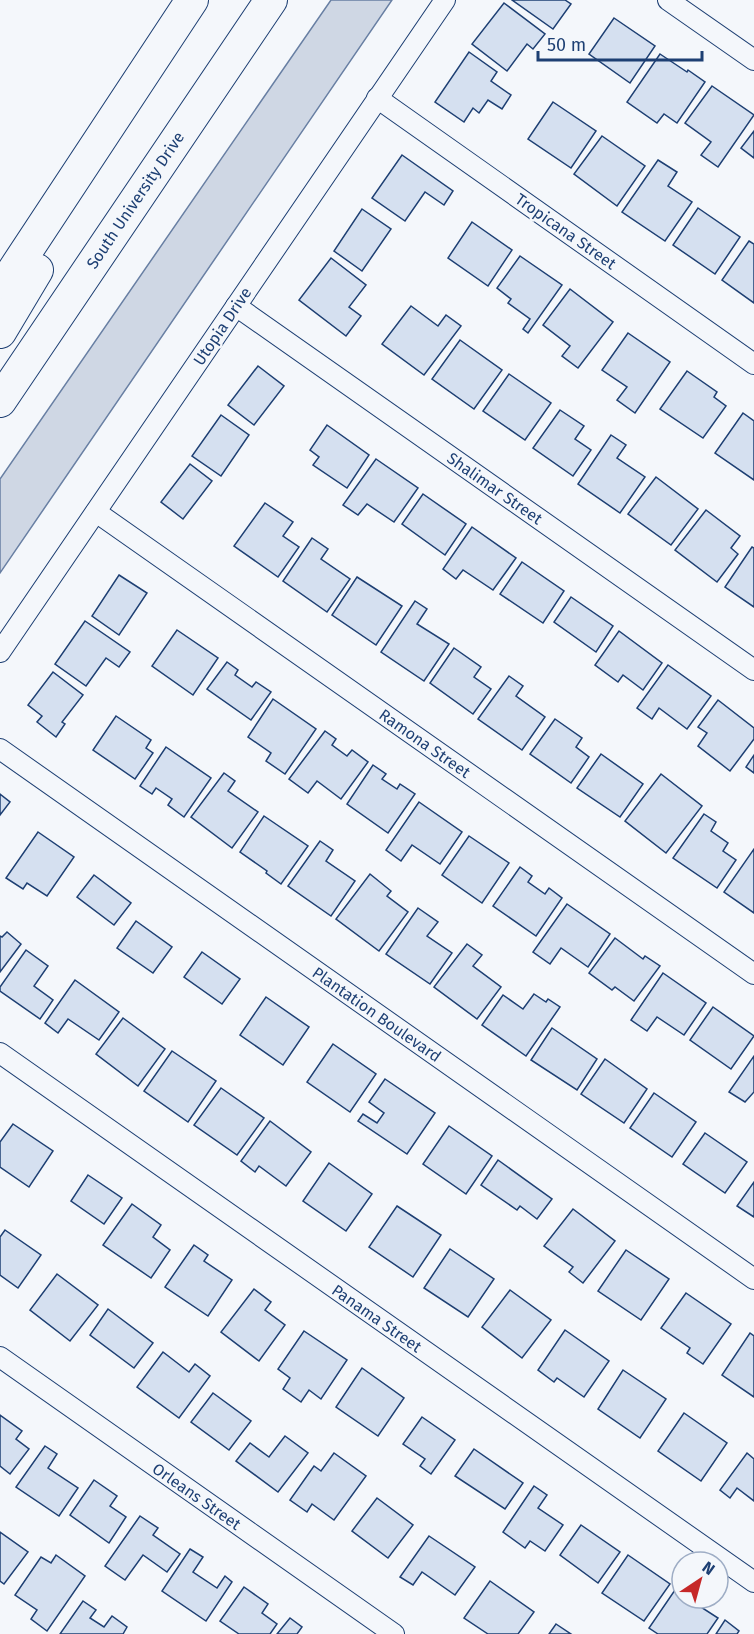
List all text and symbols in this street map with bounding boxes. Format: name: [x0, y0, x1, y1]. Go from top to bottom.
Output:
scale bar: [538, 24, 702, 62]
text: 50 m: [547, 34, 586, 56]
street label: South University Drive: [83, 128, 188, 272]
street label: Tropicana Street: [512, 190, 620, 273]
street label: Utopia Drive: [189, 284, 255, 369]
street label: Shalimar Street: [443, 448, 546, 528]
street label: Ramona Street: [375, 705, 474, 782]
street label: Plantation Boulevard: [309, 963, 445, 1066]
street label: Panama Street: [328, 1280, 425, 1357]
street label: Orleans Street: [149, 1459, 245, 1534]
north arrow: [670, 1550, 730, 1610]
text: N: [699, 1557, 718, 1579]

